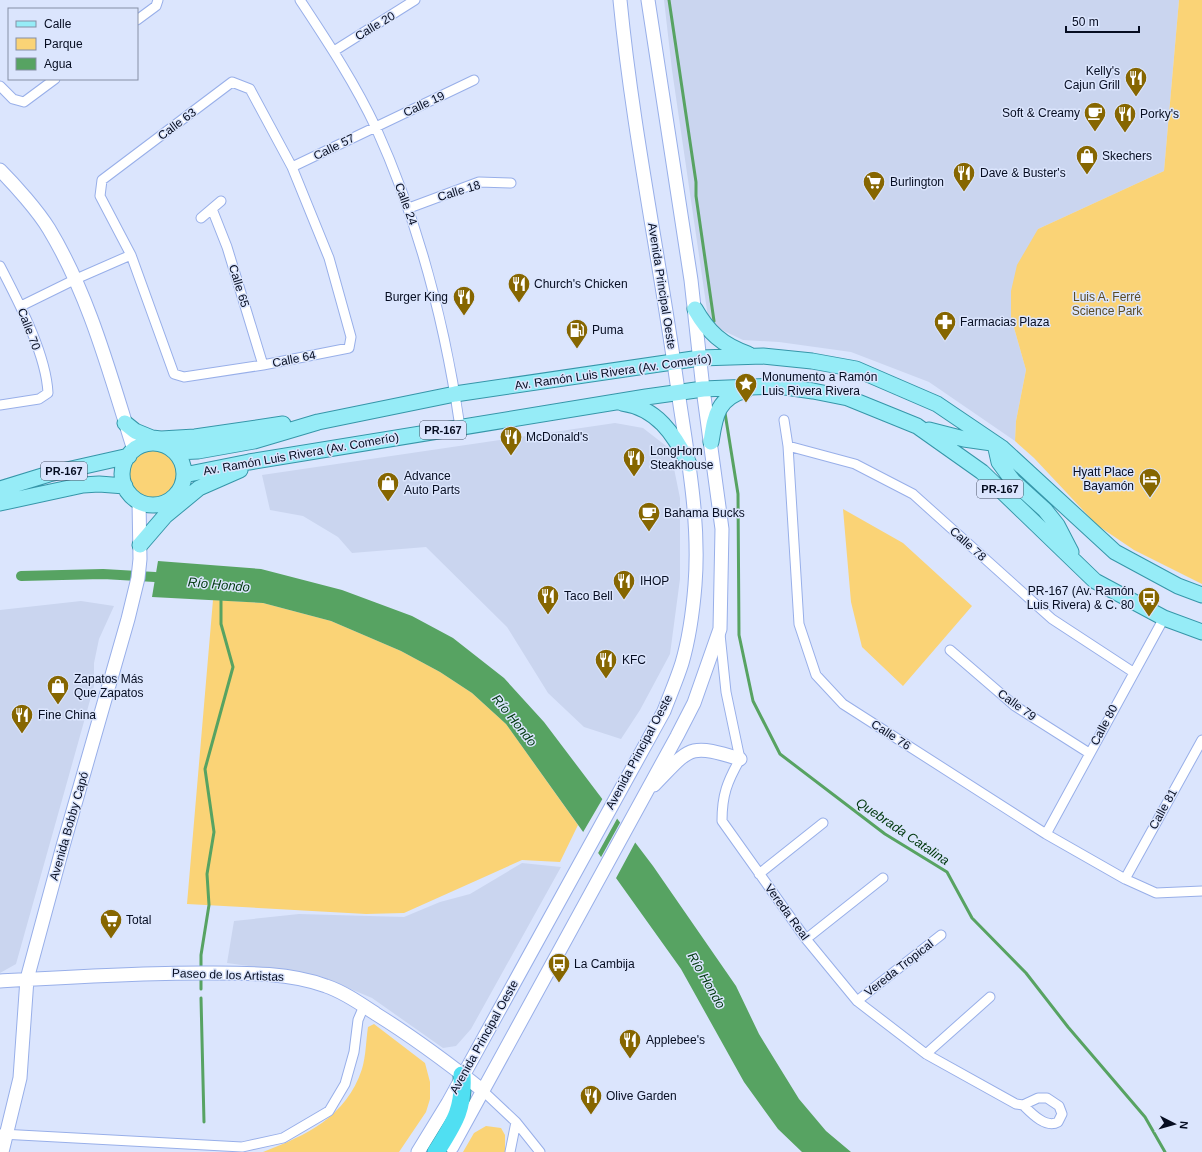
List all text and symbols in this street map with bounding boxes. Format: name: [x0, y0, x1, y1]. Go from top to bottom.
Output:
legend: [8, 8, 138, 80]
street label: Calle 20: [353, 8, 398, 43]
scale bar: [1066, 8, 1139, 34]
text: 50 m: [1072, 15, 1099, 29]
text: Calle: [44, 17, 72, 31]
text: Parque: [44, 37, 83, 51]
text: Agua: [44, 57, 72, 71]
place label: Kelly's Cajun Grill: [1064, 64, 1120, 92]
restaurant icon: Kelly's Cajun Grill: [1123, 65, 1149, 98]
street label: Calle 19: [401, 88, 447, 120]
cafe icon: Soft & Creamy: [1082, 100, 1108, 133]
restaurant icon: Porky's: [1112, 101, 1138, 134]
street label: Calle 63: [155, 105, 199, 143]
place label: Soft & Creamy: [1002, 106, 1080, 120]
place label: Porky's: [1140, 107, 1179, 121]
street label: Calle 57: [311, 131, 357, 163]
shop icon: Skechers: [1074, 143, 1100, 176]
place label: Skechers: [1102, 149, 1152, 163]
restaurant icon: Dave & Buster's: [951, 160, 977, 193]
place label: Dave & Buster's: [980, 166, 1066, 180]
supermarket icon: Burlington: [861, 169, 887, 202]
place label: Burlington: [890, 175, 944, 189]
street label: Calle 18: [436, 178, 482, 204]
street label: Calle 24: [392, 181, 420, 227]
street label: Avenida Principal Oeste: [645, 222, 679, 351]
street label: Calle 65: [226, 263, 252, 309]
restaurant icon: Church's Chicken: [506, 271, 532, 304]
place label: Church's Chicken: [534, 277, 628, 291]
restaurant icon: Burger King: [451, 284, 477, 317]
place label: Burger King: [385, 290, 448, 304]
park label: Luis A. Ferré Science Park: [1072, 290, 1143, 318]
street label: Calle 70: [15, 306, 44, 352]
pharmacy icon: Farmacias Plaza: [932, 309, 958, 342]
place label: Farmacias Plaza: [960, 315, 1050, 329]
fuel station icon: Puma: [564, 317, 590, 350]
place label: Puma: [592, 323, 624, 337]
street label: Calle 64: [271, 348, 317, 370]
street label: Av. Ramón Luis Rivera (Av. Comerío): [514, 351, 712, 393]
place label: Monumento a Ramón Luis Rivera Rivera: [762, 370, 877, 398]
place icon: Monumento a Ramón Luis Rivera Rivera: [733, 371, 759, 404]
road number: PR-167: [420, 421, 466, 439]
restaurant icon: McDonald's: [498, 424, 524, 457]
street label: Av. Ramón Luis Rivera (Av. Comerío): [202, 430, 400, 478]
place label: McDonald's: [526, 430, 588, 444]
place label: LongHorn Steakhouse: [650, 444, 714, 472]
restaurant icon: LongHorn Steakhouse: [621, 445, 647, 478]
road number: PR-167: [41, 462, 87, 480]
place label: Hyatt Place Bayamón: [1073, 465, 1134, 493]
hotel icon: Hyatt Place Bayamón: [1137, 466, 1163, 499]
place label: Advance Auto Parts: [404, 469, 460, 497]
shop icon: Advance Auto Parts: [375, 470, 401, 503]
road number: PR-167: [977, 480, 1023, 498]
cafe icon: Bahama Bucks: [636, 500, 662, 533]
place label: Bahama Bucks: [664, 506, 745, 520]
street label: Calle 78: [947, 524, 989, 564]
restaurant icon: IHOP: [611, 568, 637, 601]
water label: Río Hondo: [187, 574, 251, 595]
place label: IHOP: [640, 574, 669, 588]
restaurant icon: Taco Bell: [535, 583, 561, 616]
place label: PR-167 (Av. Ramón Luis Rivera) & C. 80: [1027, 584, 1134, 612]
bus stop icon: PR-167 (Av. Ramón Luis Rivera) & C. 80: [1136, 585, 1162, 618]
place label: Taco Bell: [564, 589, 613, 603]
restaurant icon: KFC: [593, 647, 619, 680]
place label: KFC: [622, 653, 646, 667]
place label: Zapatos Más Que Zapatos: [74, 672, 143, 700]
shop icon: Zapatos Más Que Zapatos: [45, 673, 71, 706]
street label: Calle 79: [995, 686, 1039, 724]
water label: Río Hondo: [489, 691, 540, 749]
street label: Avenida Principal Oeste: [603, 692, 675, 812]
restaurant icon: Fine China: [9, 702, 35, 735]
street label: Calle 80: [1087, 702, 1121, 748]
place label: Fine China: [38, 708, 96, 722]
street label: Calle 76: [869, 717, 914, 753]
street label: Avenida Bobby Capó: [47, 770, 91, 882]
street label: Calle 81: [1146, 786, 1180, 832]
water label: Quebrada Catalina: [853, 795, 952, 868]
street label: Vereda Real: [762, 881, 812, 943]
supermarket icon: Total: [98, 907, 124, 940]
place label: Total: [126, 913, 151, 927]
street label: Vereda Tropical: [862, 937, 936, 999]
water label: Río Hondo: [685, 950, 729, 1011]
bus stop icon: La Cambija: [546, 951, 572, 984]
place label: La Cambija: [574, 957, 635, 971]
street label: Paseo de los Artistas: [172, 966, 284, 984]
street label: Avenida Principal Oeste: [447, 977, 521, 1096]
restaurant icon: Applebee's: [617, 1027, 643, 1060]
place label: Applebee's: [646, 1033, 705, 1047]
restaurant icon: Olive Garden: [578, 1083, 604, 1116]
place label: Olive Garden: [606, 1089, 677, 1103]
north arrow: [1154, 1104, 1194, 1144]
text: N: [1178, 1120, 1190, 1130]

